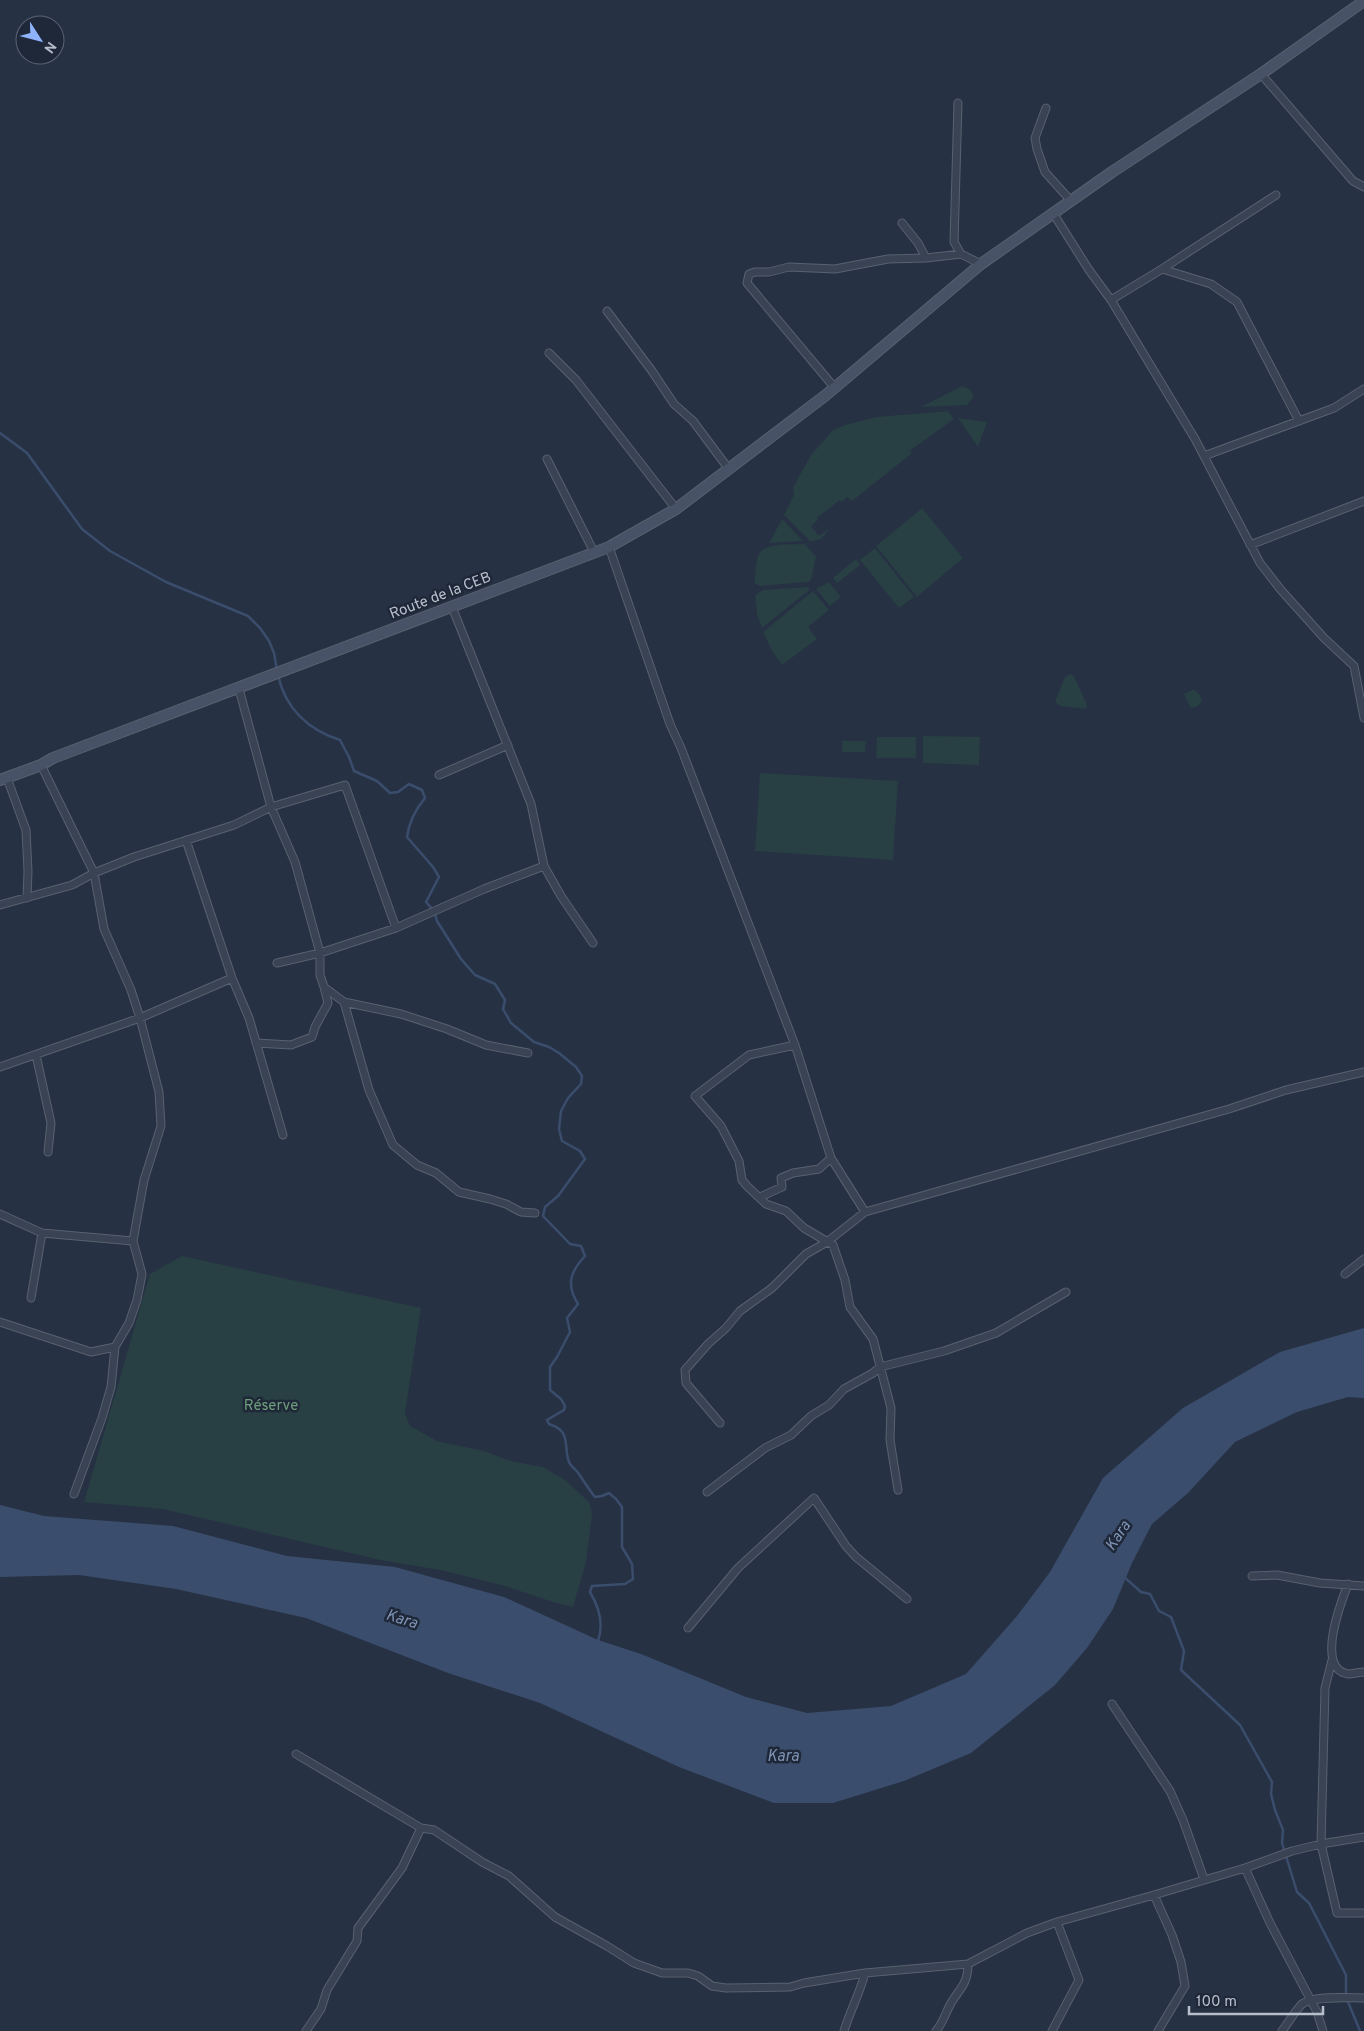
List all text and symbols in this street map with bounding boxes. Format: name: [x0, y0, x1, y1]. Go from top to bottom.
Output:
north arrow: [15, 15, 65, 65]
text: N: [39, 38, 59, 56]
street label: Route de la CEB: [387, 568, 494, 624]
park label: Réserve: [244, 1397, 298, 1416]
water label: Kara: [1101, 1517, 1136, 1555]
water label: Kara: [383, 1606, 420, 1634]
water label: Kara: [767, 1747, 800, 1767]
scale bar: [1189, 1984, 1323, 2016]
text: 100 m: [1196, 1993, 1237, 2012]

